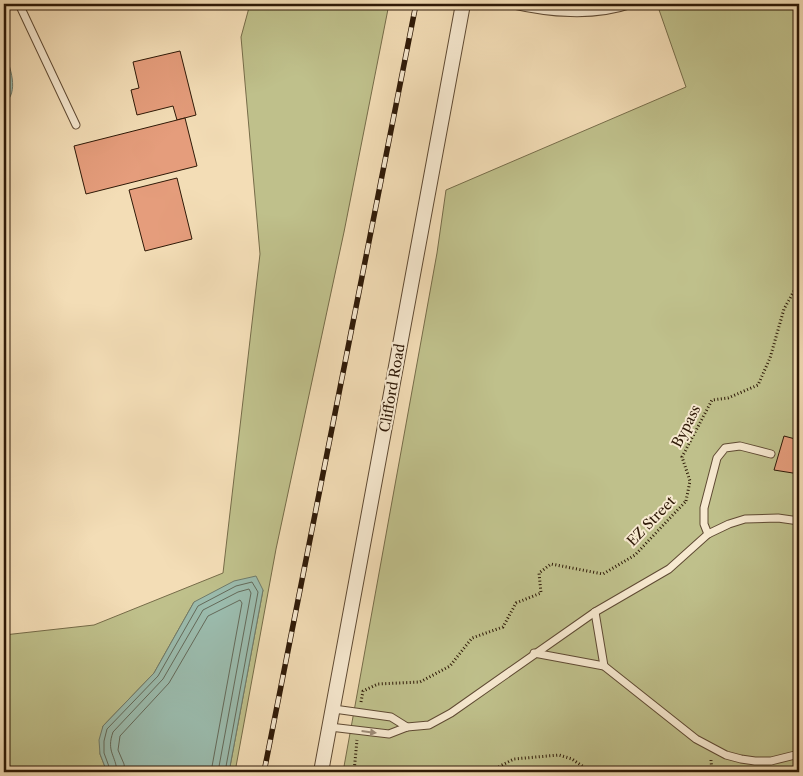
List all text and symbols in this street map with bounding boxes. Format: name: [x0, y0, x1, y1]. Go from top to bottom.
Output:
street label: Clifford Road: [375, 342, 409, 434]
street label: Bypass: [668, 402, 704, 450]
street label: EZ Street: [623, 492, 679, 550]
one-way arrow: [362, 728, 378, 736]

